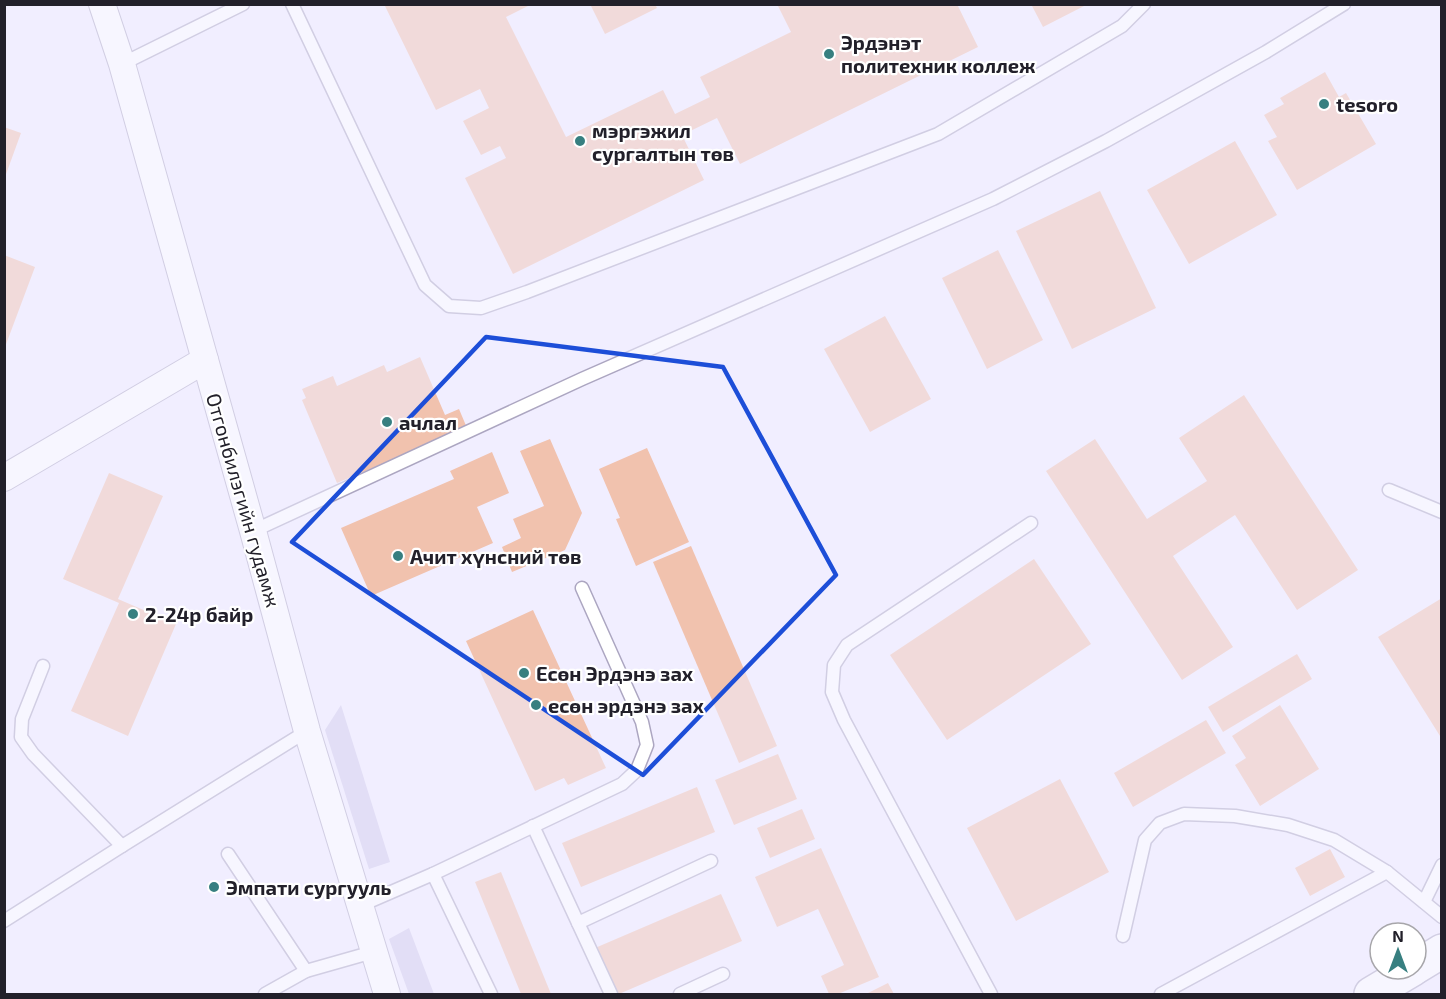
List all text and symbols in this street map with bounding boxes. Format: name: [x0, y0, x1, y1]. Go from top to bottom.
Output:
place label: Эрдэнэт политехник коллеж: [841, 30, 1036, 77]
marker: Эрдэнэт политехник коллеж: [822, 47, 836, 61]
place label: tesoro: [1336, 92, 1398, 116]
marker: tesoro: [1317, 97, 1331, 111]
place label: мэргэжил сургалтын төв: [592, 118, 734, 165]
marker: мэргэжил сургалтын төв: [573, 134, 587, 148]
street label: Отгонбилэгийн гудамж: [201, 390, 286, 610]
place label: ачлал: [399, 410, 457, 434]
marker: ачлал: [380, 415, 394, 429]
place label: Ачит хүнсний төв: [410, 544, 581, 568]
marker: Ачит хүнсний төв: [391, 549, 405, 563]
place label: 2-24р байр: [145, 602, 253, 626]
marker: 2-24р байр: [126, 607, 140, 621]
place label: Есөн Эрдэнэ зах: [536, 661, 694, 685]
marker: Есөн Эрдэнэ зах: [517, 666, 531, 680]
place label: есөн эрдэнэ зах: [548, 693, 705, 717]
marker: есөн эрдэнэ зах: [529, 698, 543, 712]
place label: Эмпати сургууль: [226, 875, 392, 899]
marker: Эмпати сургууль: [207, 880, 221, 894]
north arrow: [1368, 921, 1428, 981]
text: N: [1392, 926, 1404, 945]

